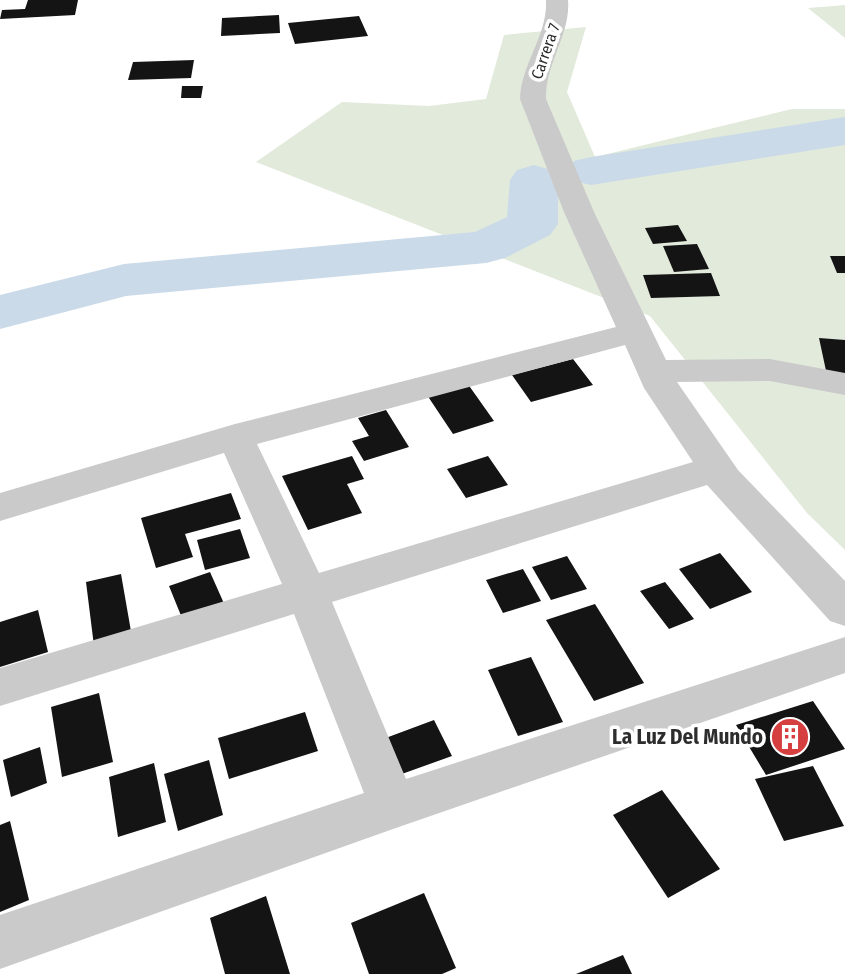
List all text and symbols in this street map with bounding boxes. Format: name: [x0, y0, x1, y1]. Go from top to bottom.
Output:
street label: Carrera 7: [527, 20, 564, 81]
building icon: La Luz Del Mundo: [769, 716, 811, 758]
place label: La Luz Del Mundo: [612, 724, 763, 750]

